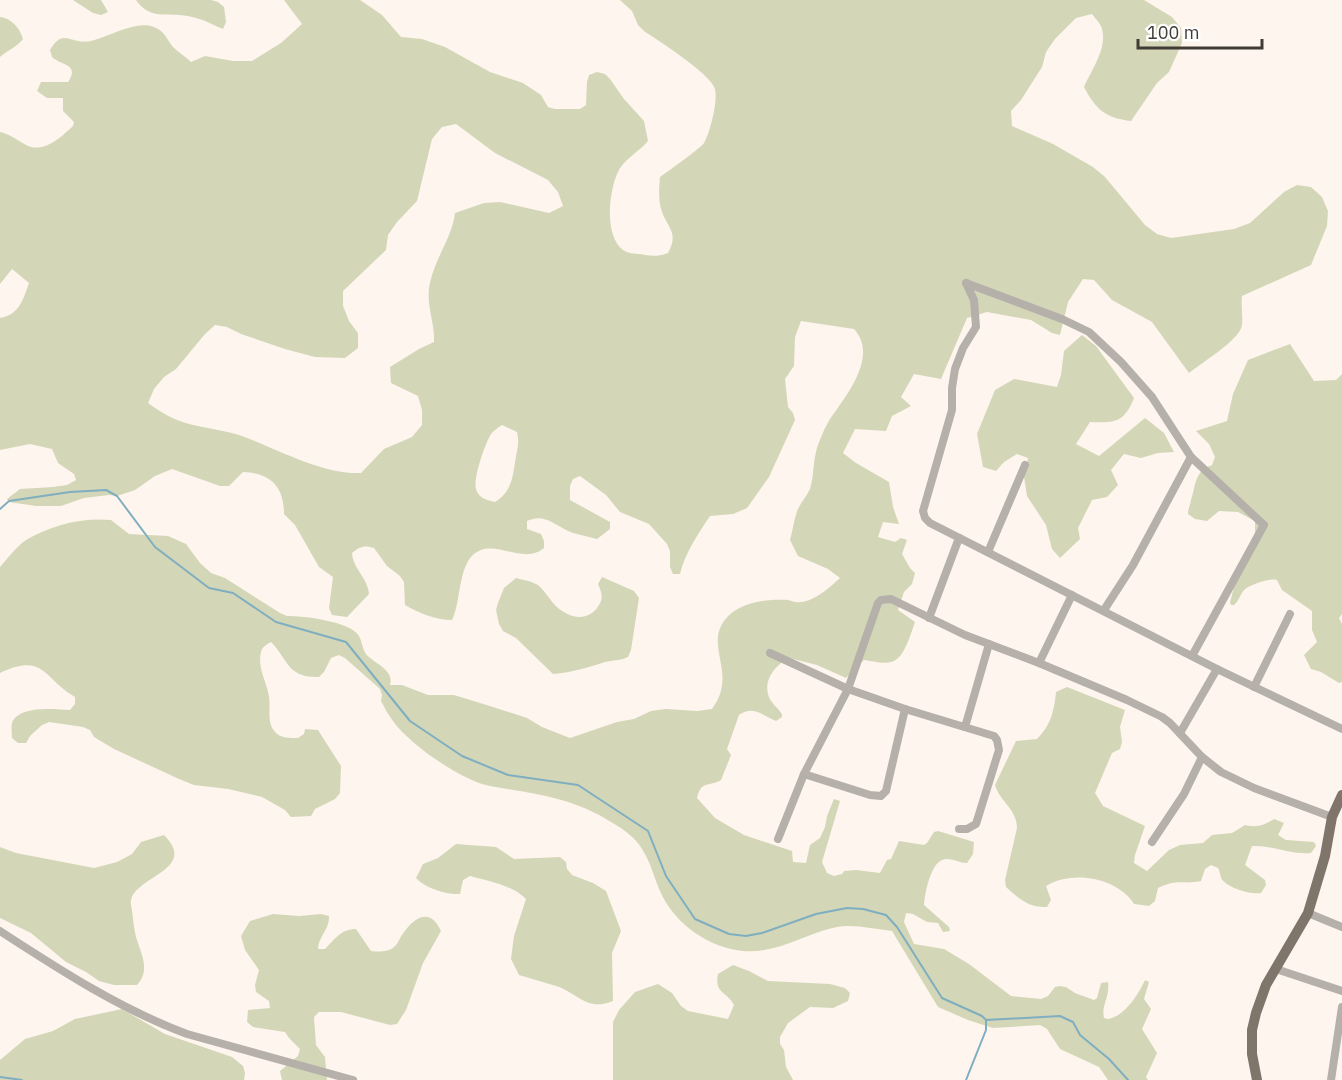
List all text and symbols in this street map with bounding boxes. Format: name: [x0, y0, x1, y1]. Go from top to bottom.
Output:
scale bar: [1138, 12, 1262, 50]
text: 100 m: [1147, 21, 1199, 44]

